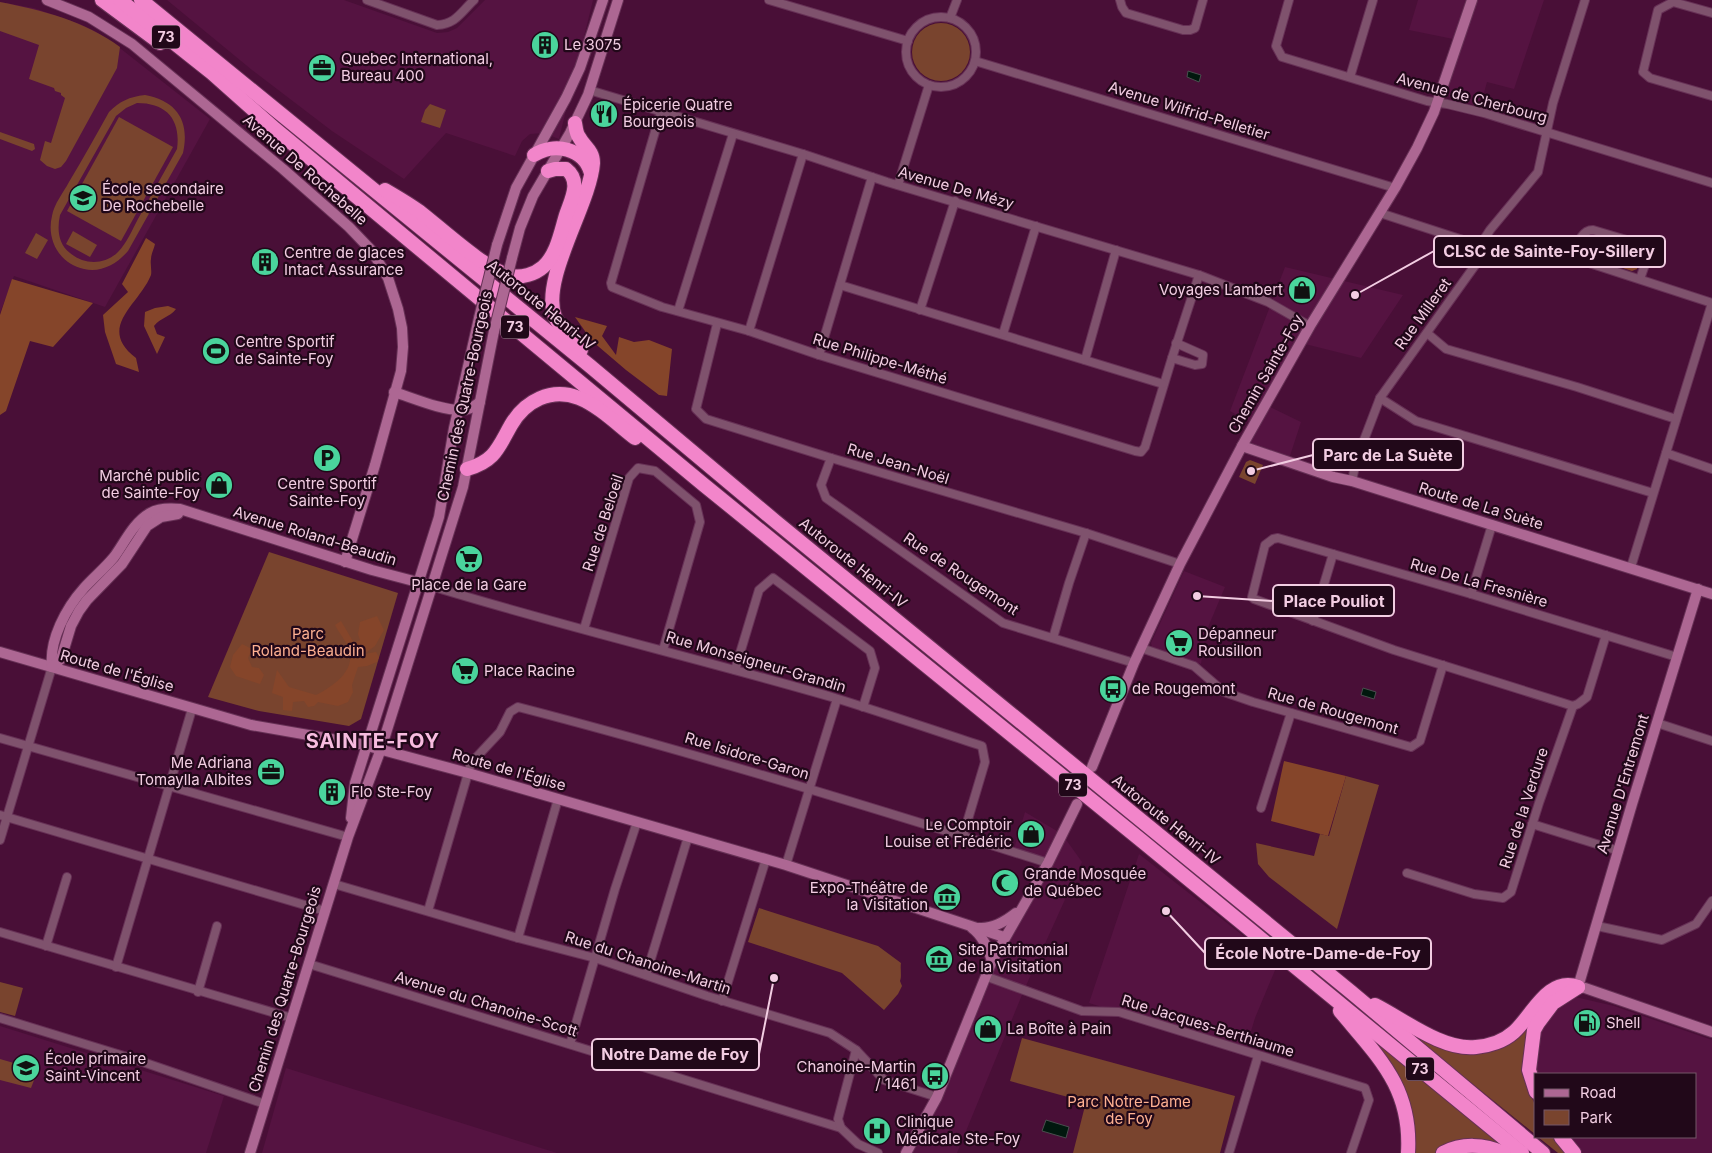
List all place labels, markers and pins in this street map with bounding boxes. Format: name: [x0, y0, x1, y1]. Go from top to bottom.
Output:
building icon: Le 3075: [530, 30, 560, 60]
place label: Le 3075: [564, 35, 621, 54]
place label: Quebec International, Bureau 400: [341, 49, 493, 85]
office icon: Quebec International, Bureau 400: [307, 53, 337, 83]
place label: Épicerie Quatre Bourgeois: [623, 95, 732, 131]
restaurant icon: Épicerie Quatre Bourgeois: [589, 99, 619, 129]
place label: École secondaire De Rochebelle: [102, 179, 224, 215]
school or university icon: École secondaire De Rochebelle: [68, 183, 98, 213]
callout: CLSC de Sainte-Foy-Sillery: [1434, 236, 1665, 267]
place label: Centre de glaces Intact Assurance: [284, 243, 405, 279]
building icon: Centre de glaces Intact Assurance: [250, 247, 280, 277]
shop icon: Voyages Lambert: [1287, 275, 1317, 305]
place label: Voyages Lambert: [1159, 280, 1283, 299]
place label: Centre Sportif de Sainte-Foy: [235, 332, 335, 368]
sports icon: Centre Sportif de Sainte-Foy: [201, 336, 231, 366]
callout: Parc de La Suète: [1313, 439, 1463, 470]
parking icon: Centre Sportif Sainte-Foy: [312, 443, 342, 473]
place label: Marché public de Sainte-Foy: [99, 466, 201, 502]
shop icon: Marché public de Sainte-Foy: [204, 470, 234, 500]
place label: Centre Sportif Sainte-Foy: [277, 474, 377, 510]
supermarket icon: Place de la Gare: [454, 544, 484, 574]
place label: Place de la Gare: [411, 575, 527, 594]
callout: Place Pouliot: [1273, 585, 1394, 616]
place label: Dépanneur Rousillon: [1198, 624, 1277, 660]
supermarket icon: Dépanneur Rousillon: [1164, 628, 1194, 658]
supermarket icon: Place Racine: [450, 656, 480, 686]
place label: Place Racine: [484, 661, 575, 680]
bus stop icon: de Rougemont: [1098, 674, 1128, 704]
place label: de Rougemont: [1132, 679, 1235, 698]
place label: Me Adriana Tomaylla Albites: [137, 753, 252, 789]
office icon: Me Adriana Tomaylla Albites: [256, 757, 286, 787]
building icon: Flo Ste-Foy: [317, 777, 347, 807]
place label: Flo Ste-Foy: [351, 782, 433, 801]
place label: Le Comptoir Louise et Frédéric: [885, 815, 1012, 851]
shop icon: Le Comptoir Louise et Frédéric: [1016, 819, 1046, 849]
place label: Grande Mosquée de Québec: [1024, 864, 1146, 900]
mosque icon: Grande Mosquée de Québec: [990, 868, 1020, 898]
place label: Expo-Théâtre de la Visitation: [810, 878, 928, 914]
museum icon: Expo-Théâtre de la Visitation: [932, 882, 962, 912]
callout: École Notre-Dame-de-Foy: [1205, 938, 1431, 969]
place label: Site Patrimonial de la Visitation: [958, 940, 1068, 976]
museum icon: Site Patrimonial de la Visitation: [924, 944, 954, 974]
fuel station icon: Shell: [1572, 1008, 1602, 1038]
place label: Shell: [1606, 1013, 1641, 1032]
shop icon: La Boîte à Pain: [973, 1014, 1003, 1044]
place label: La Boîte à Pain: [1007, 1019, 1111, 1038]
callout: Notre Dame de Foy: [592, 1039, 759, 1070]
place label: École primaire Saint-Vincent: [45, 1049, 146, 1085]
school or university icon: École primaire Saint-Vincent: [11, 1053, 41, 1083]
place label: Chanoine-Martin / 1461: [796, 1057, 916, 1093]
bus stop icon: Chanoine-Martin / 1461: [920, 1061, 950, 1091]
place label: Clinique Médicale Ste-Foy: [896, 1112, 1021, 1148]
hospital icon: Clinique Médicale Ste-Foy: [862, 1116, 892, 1146]

